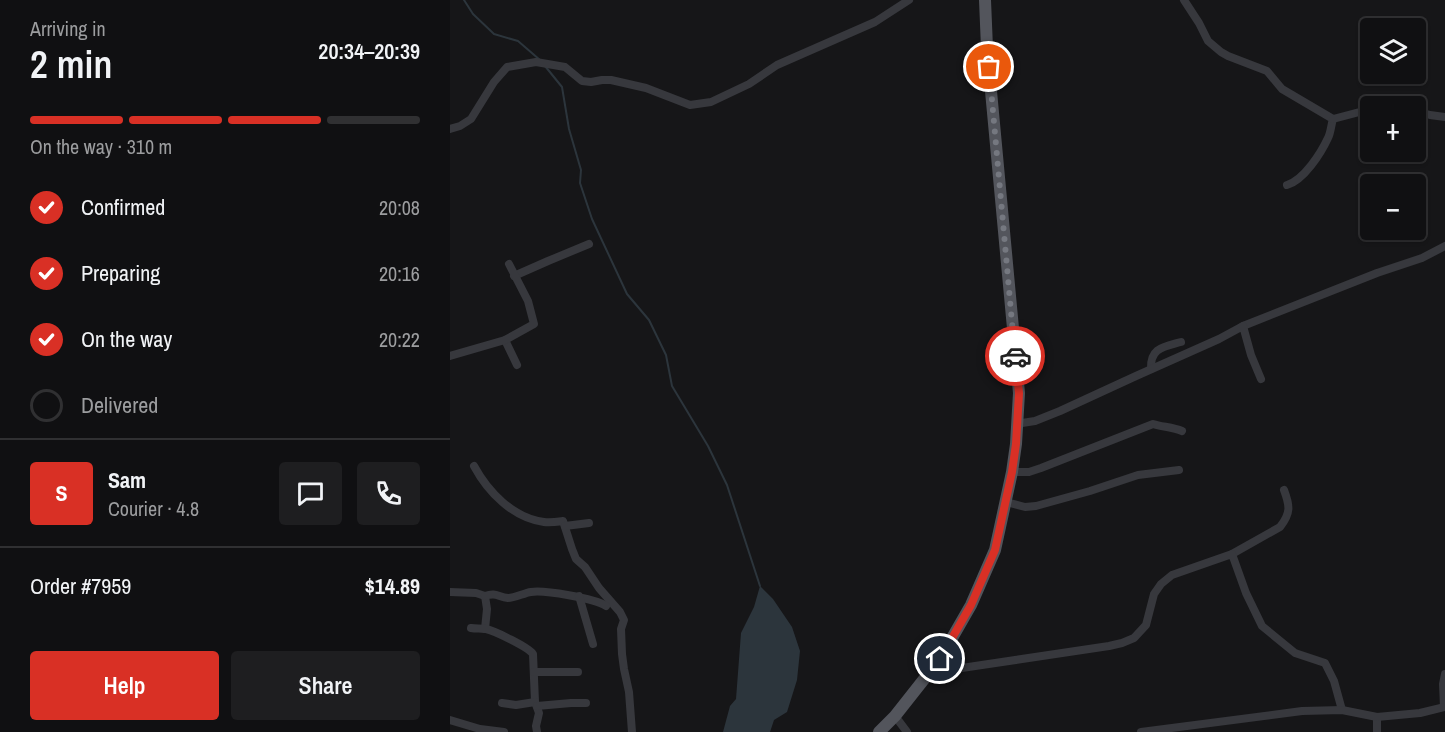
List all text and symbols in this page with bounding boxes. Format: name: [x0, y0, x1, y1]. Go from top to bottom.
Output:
text: Arriving in: [30, 15, 106, 42]
map controls: [1360, 18, 1426, 240]
button: layers: [1360, 18, 1426, 84]
text: 20:34–20:39: [318, 36, 420, 66]
text: 2 min: [30, 38, 112, 90]
pin: [963, 41, 1014, 92]
icon: bag: [972, 50, 1005, 83]
button: +: [1360, 96, 1426, 162]
text: On the way · 310 m: [30, 133, 172, 160]
button: −: [1360, 174, 1426, 240]
icon: check: [30, 191, 63, 224]
text: Confirmed: [81, 192, 165, 222]
text: 20:08: [379, 194, 420, 221]
icon: check: [30, 257, 63, 290]
text: Preparing: [81, 258, 160, 288]
text: 20:16: [379, 260, 420, 287]
icon: check: [30, 323, 63, 356]
text: On the way: [81, 324, 172, 354]
text: 20:22: [379, 326, 420, 353]
courier: [985, 326, 1045, 386]
icon: car: [999, 340, 1032, 373]
text: Delivered: [81, 390, 158, 420]
button: chat: [279, 462, 342, 525]
button: phone: [357, 462, 420, 525]
text: Sam: [108, 465, 146, 495]
text: S: [55, 478, 68, 508]
text: Courier · 4.8: [108, 495, 199, 522]
text: Order #7959: [30, 571, 131, 601]
text: $14.89: [365, 571, 420, 601]
pin: [914, 633, 965, 684]
icon: home: [923, 642, 956, 675]
button: Help: [30, 651, 219, 720]
button: Share: [231, 651, 420, 720]

